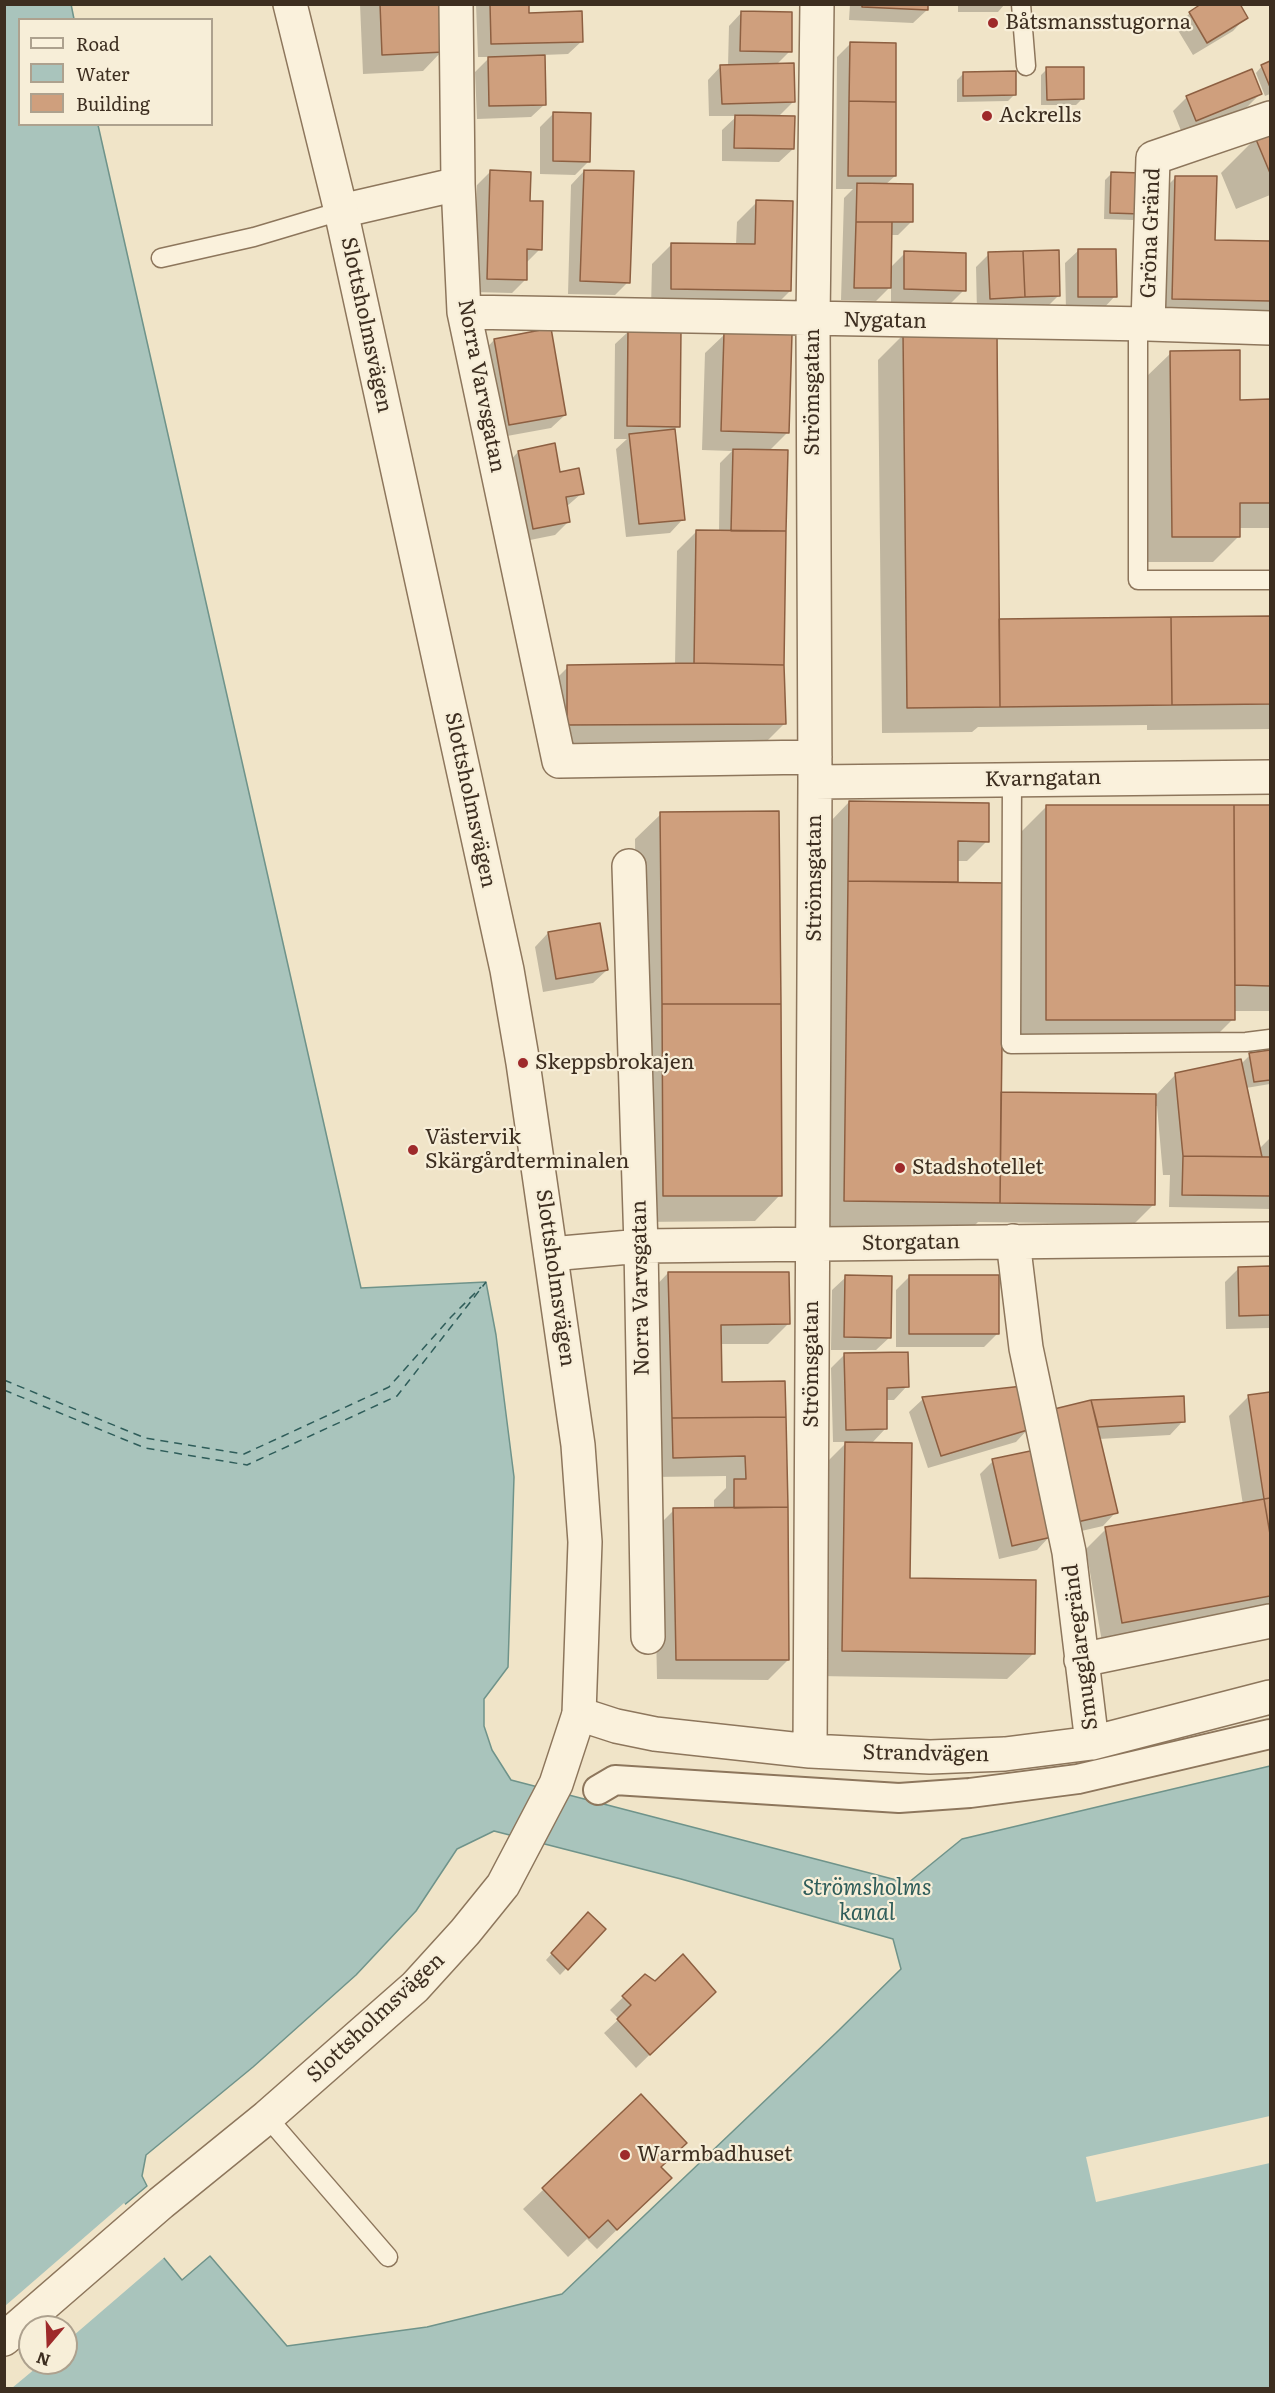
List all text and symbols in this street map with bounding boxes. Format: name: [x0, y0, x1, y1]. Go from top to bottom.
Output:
place label: Båtsmansstugorna: [1005, 10, 1191, 36]
marker: Båtsmansstugorna: [986, 16, 1000, 30]
legend: [18, 18, 213, 126]
text: Road: [76, 30, 120, 57]
text: Water: [76, 60, 129, 87]
text: Building: [76, 90, 150, 117]
place label: Ackrells: [999, 103, 1081, 129]
marker: Ackrells: [980, 109, 994, 123]
street label: Gröna Gränd: [1136, 167, 1166, 299]
street label: Slottsholmsvägen: [335, 235, 397, 415]
street label: Norra Varvsgatan: [452, 297, 510, 475]
street label: Nygatan: [843, 308, 927, 334]
street label: Strömsgatan: [800, 328, 826, 456]
street label: Slottsholmsvägen: [439, 710, 501, 890]
street label: Kvarngatan: [985, 765, 1101, 793]
street label: Strömsgatan: [802, 814, 828, 942]
place label: Skeppsbrokajen: [535, 1050, 694, 1076]
marker: Skeppsbrokajen: [516, 1056, 530, 1070]
place label: Västervik Skärgårdterminalen: [425, 1125, 629, 1175]
marker: Västervik Skärgårdterminalen: [406, 1143, 420, 1157]
place label: Stadshotellet: [912, 1155, 1044, 1181]
marker: Stadshotellet: [893, 1161, 907, 1175]
street label: Slottsholmsvägen: [530, 1188, 580, 1368]
street label: Norra Varvsgatan: [627, 1200, 655, 1376]
street label: Storgatan: [862, 1230, 960, 1256]
street label: Strömsgatan: [799, 1300, 825, 1428]
street label: Smugglaregränd: [1058, 1563, 1104, 1731]
street label: Strandvägen: [862, 1740, 990, 1768]
water label: Strömsholms kanal: [802, 1876, 932, 1928]
street label: Slottsholmsvägen: [302, 1948, 450, 2088]
place label: Warmbadhuset: [637, 2142, 792, 2168]
marker: Warmbadhuset: [618, 2148, 632, 2162]
north arrow: [18, 2315, 78, 2375]
text: N: [33, 2347, 53, 2374]

